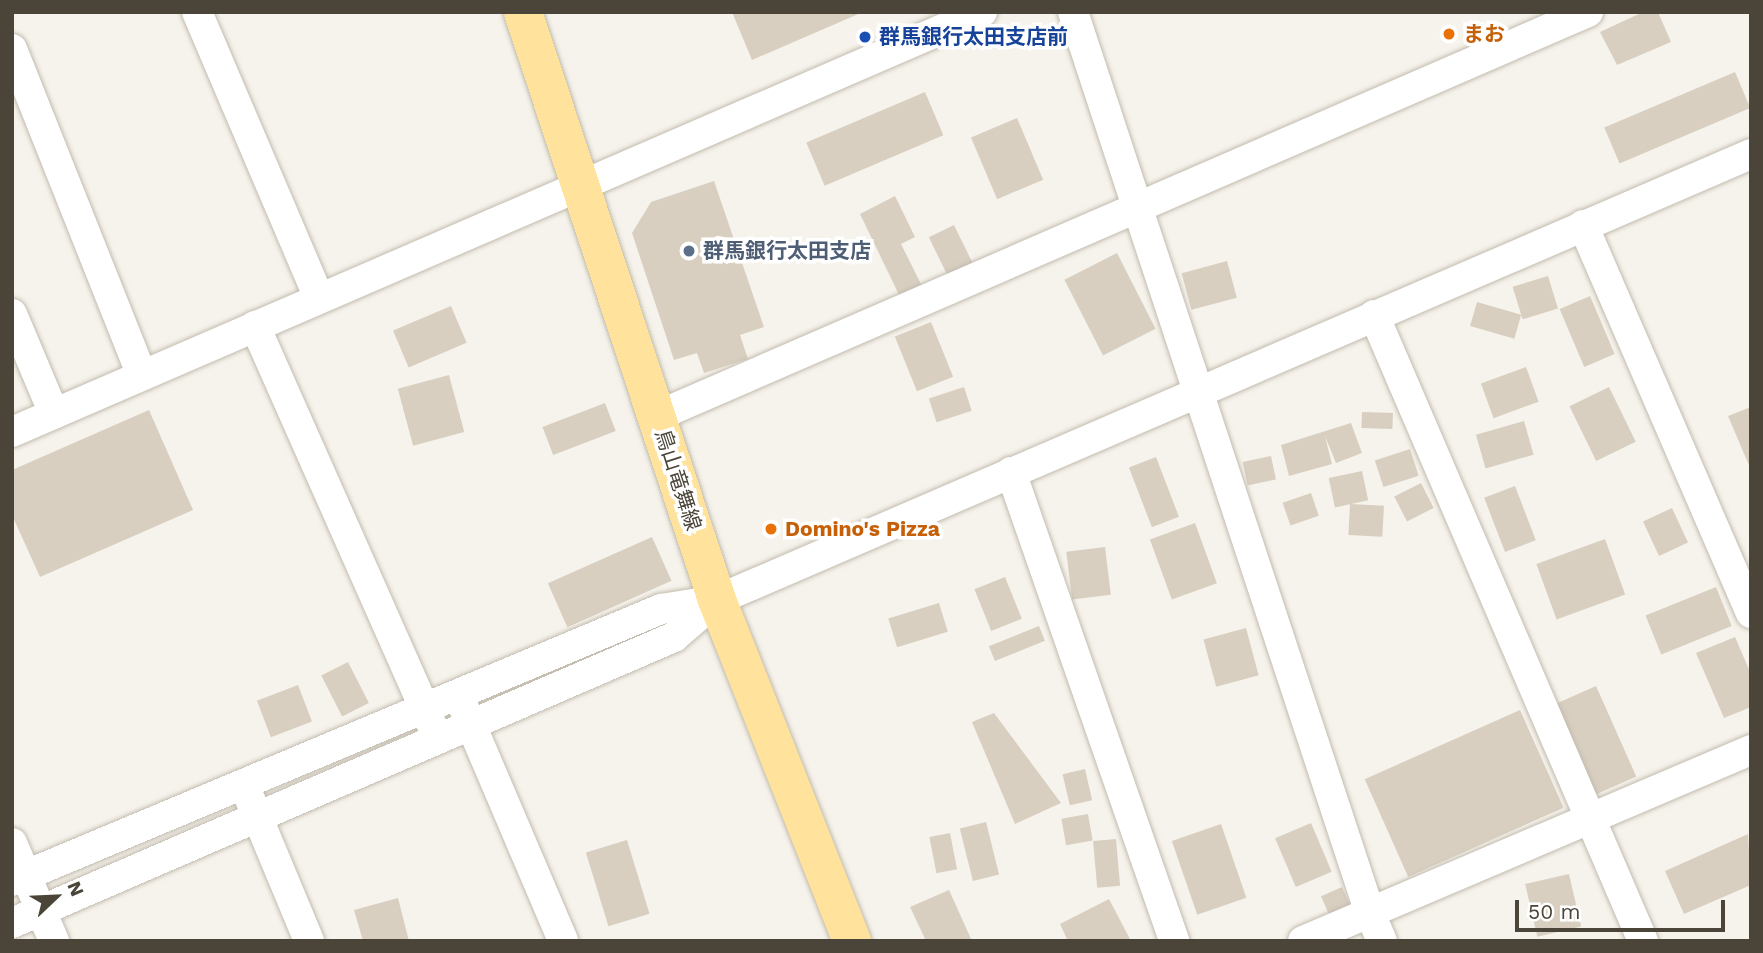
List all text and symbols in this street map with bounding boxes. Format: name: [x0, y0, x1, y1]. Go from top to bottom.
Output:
place label: まお: [1463, 21, 1505, 47]
place label: 群馬銀行太田支店前: [879, 24, 1068, 50]
marker: まお: [1441, 26, 1457, 42]
marker: 群馬銀行太田支店前: [857, 29, 873, 45]
place label: 群馬銀行太田支店: [703, 238, 871, 264]
marker: 群馬銀行太田支店: [681, 243, 697, 259]
street label: 鳥山竜舞線: [650, 426, 706, 534]
place label: Domino's Pizza: [785, 516, 940, 542]
marker: Domino's Pizza: [763, 521, 779, 537]
north arrow: [21, 862, 91, 932]
text: N: [62, 878, 89, 900]
scale bar: [1518, 886, 1728, 930]
text: 50 m: [1528, 899, 1580, 924]

